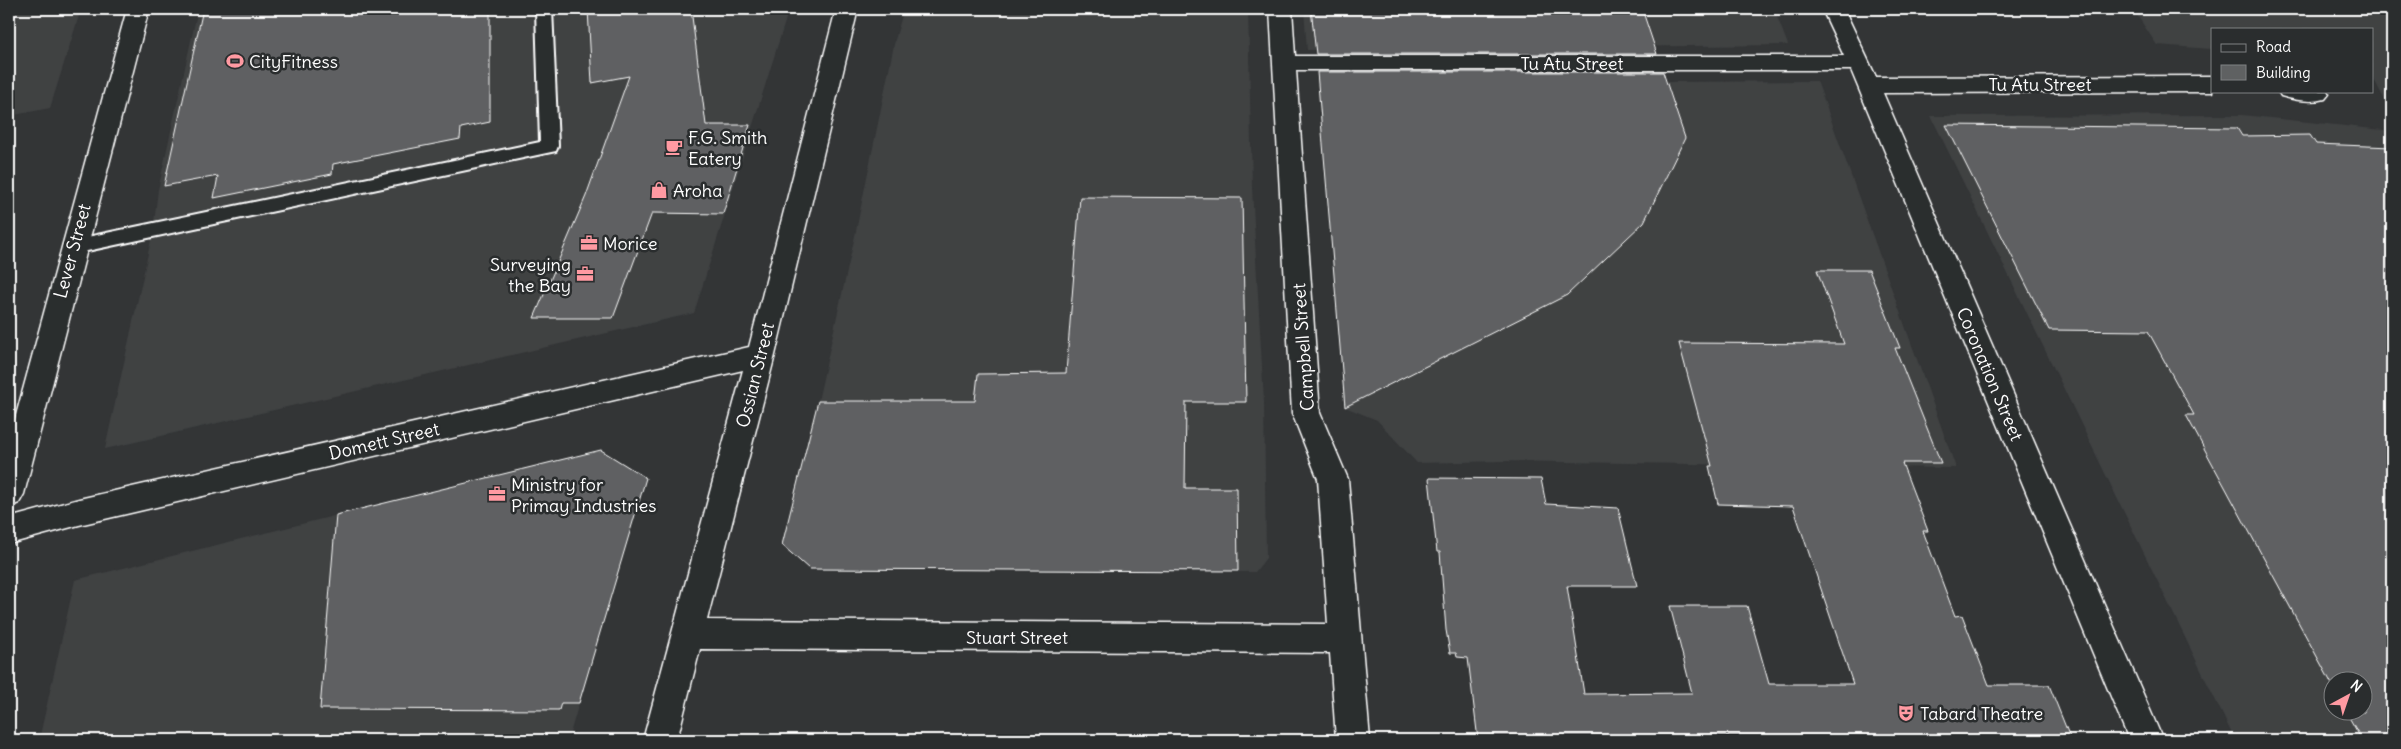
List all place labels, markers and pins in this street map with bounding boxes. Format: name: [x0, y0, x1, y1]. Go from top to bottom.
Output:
place label: CityFitness: [249, 50, 338, 73]
sports icon: CityFitness: [225, 51, 245, 71]
place label: F.G. Smith Eatery: [688, 126, 767, 170]
cafe icon: F.G. Smith Eatery: [664, 137, 684, 157]
place label: Aroha: [673, 179, 723, 202]
shop icon: Aroha: [649, 180, 669, 200]
place label: Morice: [603, 232, 658, 255]
office icon: Morice: [579, 233, 599, 253]
place label: Surveying the Bay: [490, 253, 571, 297]
office icon: Surveying the Bay: [575, 264, 595, 284]
place label: Ministry for Primay Industries: [511, 473, 656, 517]
office icon: Ministry for Primay Industries: [487, 484, 507, 504]
place label: Tabard Theatre: [1920, 702, 2043, 725]
theatre icon: Tabard Theatre: [1896, 703, 1916, 723]

